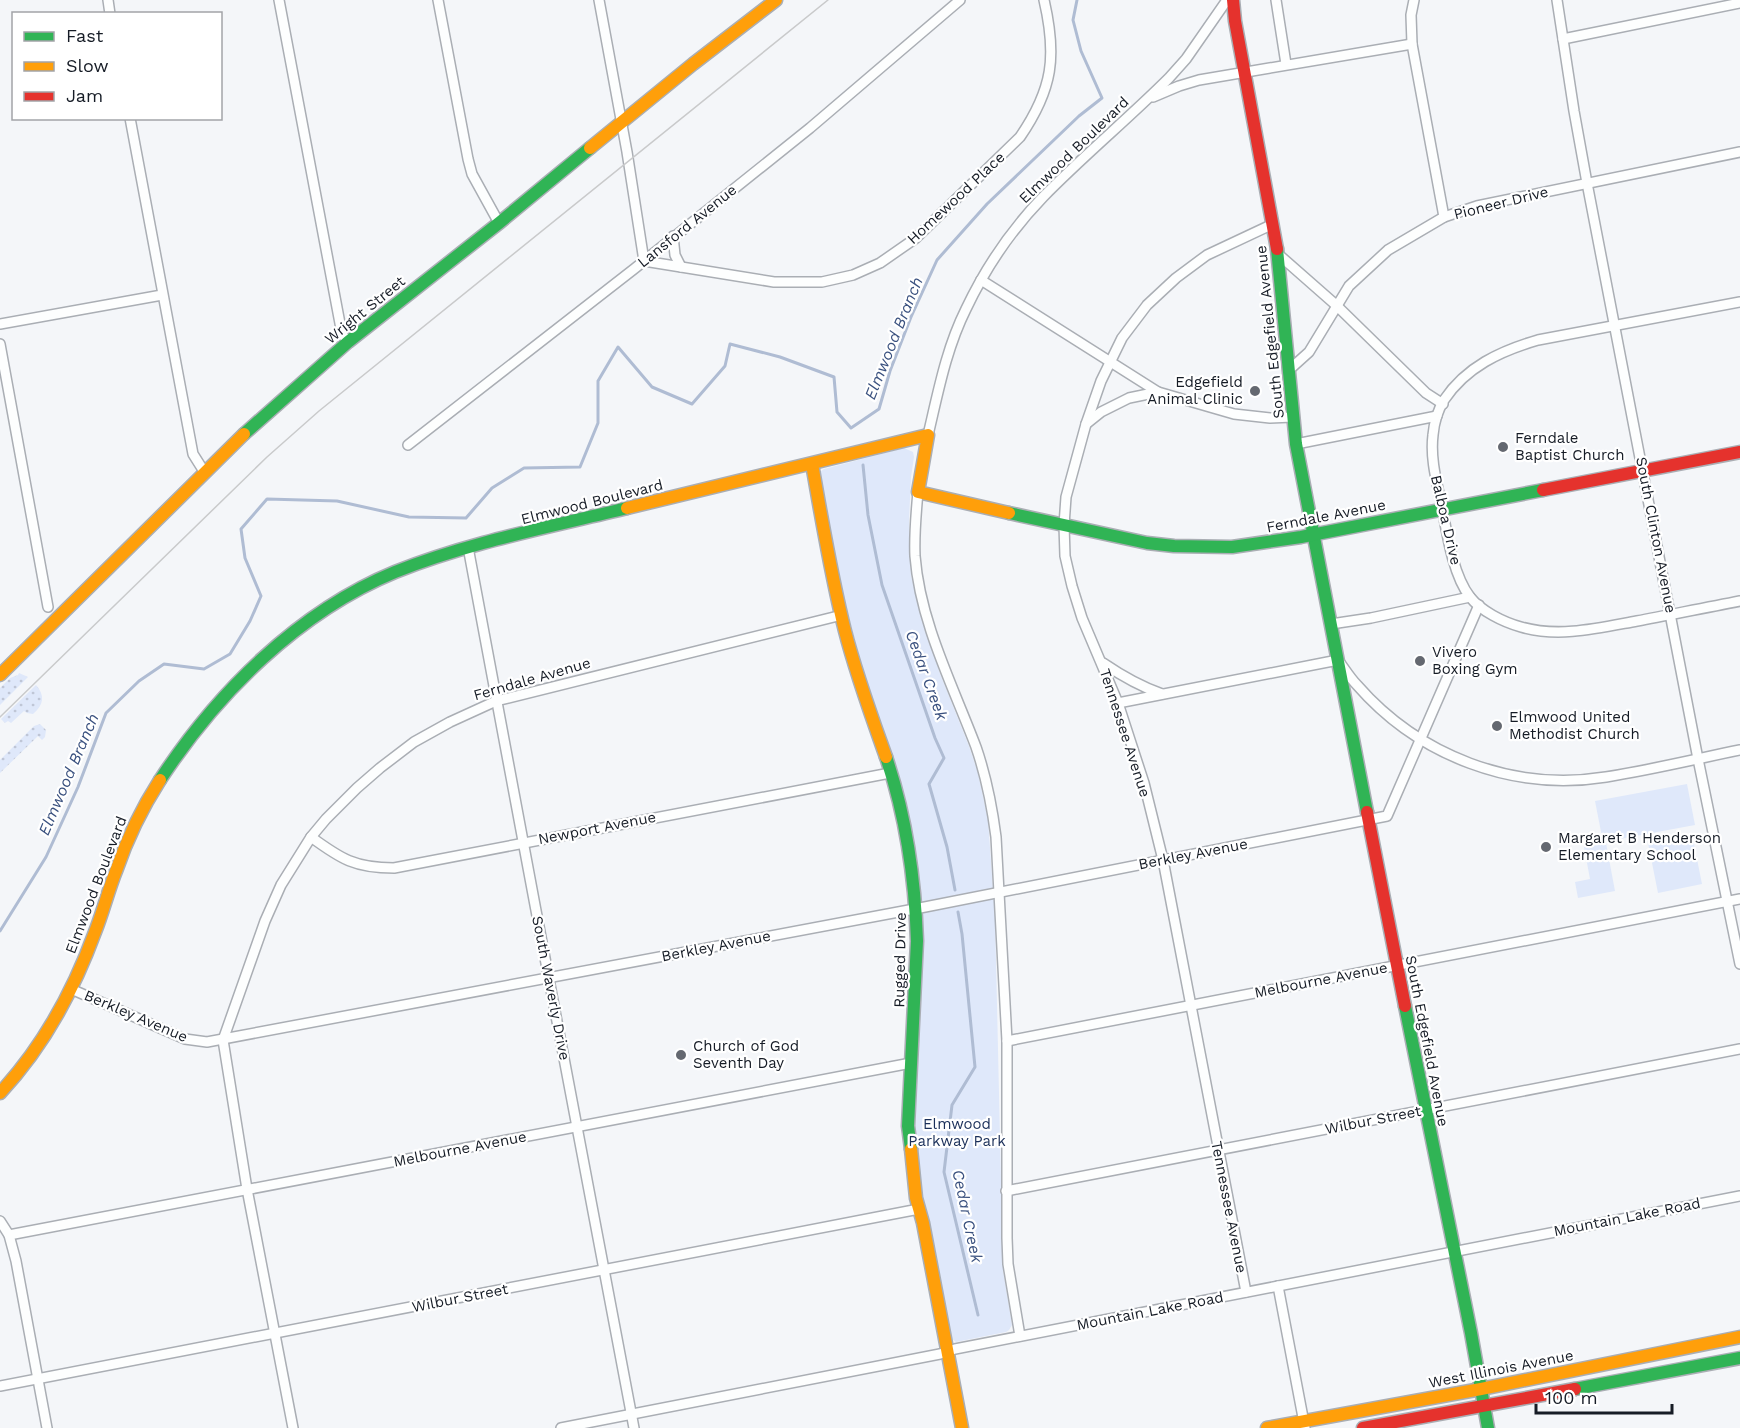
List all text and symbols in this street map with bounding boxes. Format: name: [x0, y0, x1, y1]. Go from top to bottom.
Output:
legend: [12, 12, 222, 120]
text: Fast: [66, 25, 104, 46]
text: Slow: [66, 55, 109, 76]
text: Jam: [66, 85, 103, 106]
street label: Elmwood Boulevard: [1015, 93, 1133, 207]
street label: Homewood Place: [904, 148, 1008, 248]
street label: Lansford Avenue: [634, 181, 740, 271]
street label: Pioneer Drive: [1452, 183, 1550, 223]
street label: South Edgefield Avenue: [1252, 245, 1288, 419]
street label: Wright Street: [321, 272, 409, 348]
water label: Elmwood Branch: [860, 274, 927, 402]
place label: Edgefield Animal Clinic: [1147, 373, 1243, 408]
marker: Edgefield Animal Clinic: [1248, 384, 1262, 398]
place label: Ferndale Baptist Church: [1515, 429, 1625, 464]
marker: Ferndale Baptist Church: [1496, 440, 1510, 454]
street label: South Clinton Avenue: [1632, 455, 1680, 615]
street label: Balboa Drive: [1427, 473, 1465, 567]
street label: Elmwood Boulevard: [519, 476, 665, 528]
street label: Ferndale Avenue: [1265, 496, 1387, 536]
water label: Cedar Creek: [901, 628, 952, 724]
place label: Vivero Boxing Gym: [1432, 643, 1518, 678]
street label: Ferndale Avenue: [471, 654, 593, 704]
marker: Vivero Boxing Gym: [1413, 654, 1427, 668]
street label: Tennessee Avenue: [1096, 667, 1154, 799]
place label: Elmwood United Methodist Church: [1509, 708, 1640, 743]
water label: Elmwood Branch: [34, 710, 103, 838]
marker: Elmwood United Methodist Church: [1490, 719, 1504, 733]
street label: Newport Avenue: [536, 808, 658, 848]
street label: Elmwood Boulevard: [62, 814, 130, 956]
place label: Margaret B Henderson Elementary School: [1558, 829, 1721, 864]
street label: Berkley Avenue: [1137, 835, 1249, 873]
marker: Margaret B Henderson Elementary School: [1539, 840, 1553, 854]
street label: Rugged Drive: [890, 912, 910, 1008]
street label: South Waverly Drive: [528, 914, 574, 1062]
street label: Berkley Avenue: [660, 927, 772, 965]
street label: South Edgefield Avenue: [1402, 954, 1452, 1128]
street label: Melbourne Avenue: [1253, 958, 1389, 1002]
street label: Berkley Avenue: [81, 986, 191, 1046]
place label: Church of God Seventh Day: [693, 1037, 799, 1072]
marker: Church of God Seventh Day: [674, 1048, 688, 1062]
street label: Wilbur Street: [1323, 1102, 1423, 1138]
park label: Elmwood Parkway Park: [908, 1115, 1006, 1150]
street label: Melbourne Avenue: [392, 1127, 528, 1171]
street label: Tennessee Avenue: [1207, 1140, 1251, 1274]
water label: Cedar Creek: [948, 1168, 987, 1265]
street label: Mountain Lake Road: [1552, 1194, 1702, 1240]
street label: Wilbur Street: [410, 1280, 510, 1316]
street label: Mountain Lake Road: [1075, 1288, 1225, 1334]
street label: West Illinois Avenue: [1427, 1346, 1575, 1392]
scale bar: [1536, 1377, 1672, 1415]
text: 100 m: [1545, 1387, 1598, 1408]

